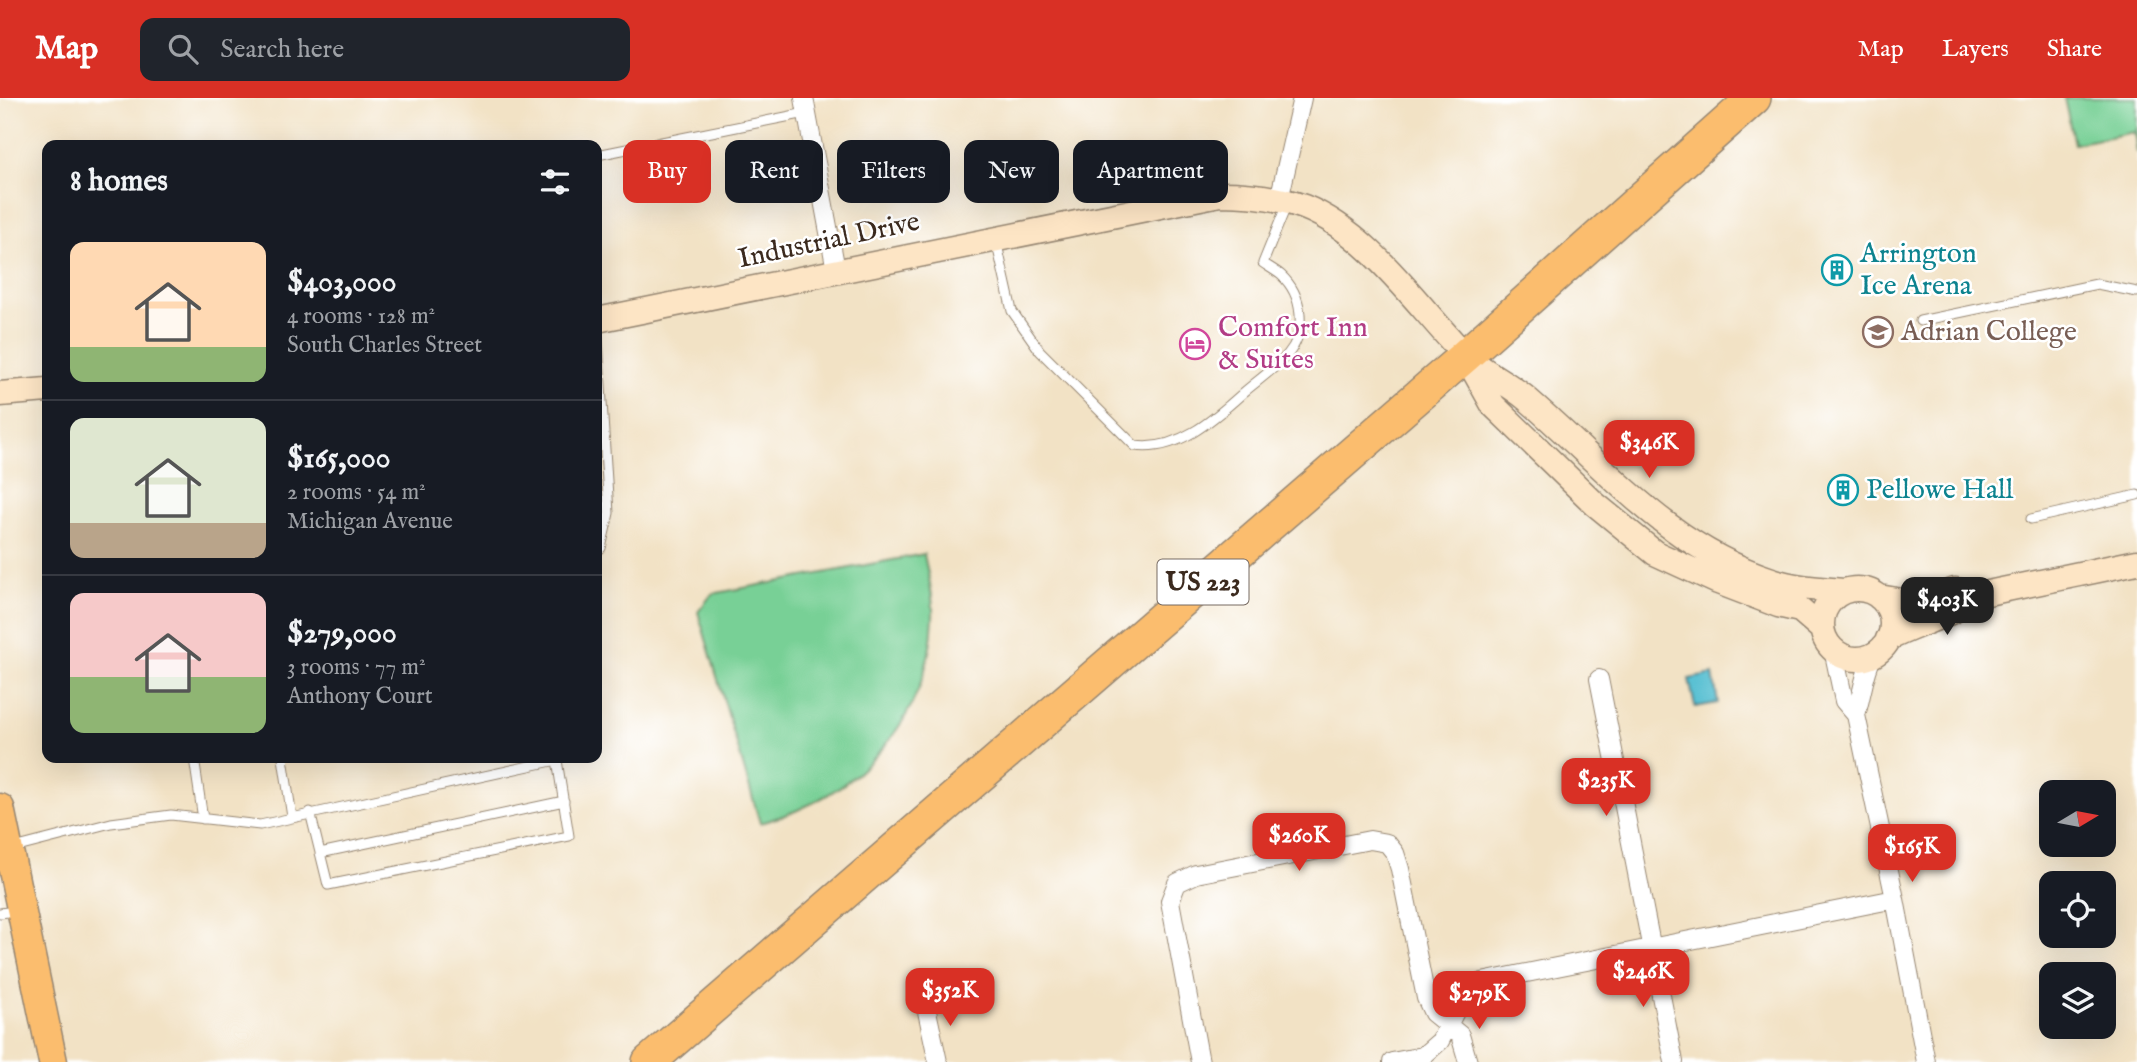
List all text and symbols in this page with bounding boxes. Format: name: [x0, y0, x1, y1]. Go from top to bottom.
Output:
search box: [140, 18, 630, 81]
text: Map: [35, 28, 98, 70]
icon: search: [164, 30, 202, 68]
text: Search here: [220, 33, 344, 66]
text: Map: [1858, 34, 1904, 65]
text: Layers: [1942, 34, 2009, 65]
text: Share: [2047, 34, 2102, 65]
chip: Buy: [623, 140, 711, 203]
chip: Rent: [725, 140, 823, 203]
chip: Filters: [837, 140, 950, 203]
chip: New: [964, 140, 1059, 203]
chip: Apartment: [1073, 140, 1228, 203]
text: 8 homes: [70, 163, 168, 201]
icon: filters: [536, 163, 574, 201]
street label: Industrial Drive: [735, 205, 923, 277]
place label: Arrington Ice Arena: [1859, 237, 1977, 304]
building icon: Arrington Ice Arena: [1820, 253, 1854, 287]
text: $403,000: [287, 264, 396, 302]
icon: home: [126, 270, 210, 354]
text: 4 rooms · 128 m²: [287, 302, 435, 331]
place label: Comfort Inn & Suites: [1218, 311, 1368, 378]
school or university icon: Adrian College: [1861, 315, 1895, 349]
place label: Adrian College: [1900, 315, 2077, 350]
hotel icon: Comfort Inn & Suites: [1178, 327, 1212, 361]
text: South Charles Street: [287, 331, 482, 360]
pin: $346K: [1600, 420, 1698, 480]
text: $346K: [1620, 428, 1678, 457]
text: $165,000: [287, 440, 391, 478]
icon: home: [126, 446, 210, 530]
building icon: Pellowe Hall: [1826, 473, 1860, 507]
place label: Pellowe Hall: [1866, 473, 2014, 508]
text: 2 rooms · 54 m²: [287, 478, 426, 507]
text: Michigan Avenue: [287, 507, 453, 536]
road number: US 223: [1158, 560, 1248, 604]
pin: $403K: [1898, 578, 1996, 637]
text: $403K: [1917, 585, 1977, 614]
text: $279,000: [287, 615, 397, 653]
icon: home: [126, 621, 210, 705]
text: 3 rooms · 77 m²: [287, 653, 426, 682]
text: Anthony Court: [287, 682, 433, 711]
pin: $235K: [1557, 758, 1655, 818]
text: $235K: [1577, 766, 1635, 795]
north arrow: [2039, 780, 2116, 858]
map controls: [2039, 780, 2116, 1039]
pin: $260K: [1250, 814, 1348, 873]
text: $260K: [1268, 821, 1330, 850]
pin: $165K: [1863, 824, 1961, 884]
text: $165K: [1884, 832, 1940, 861]
button: locate: [2039, 871, 2116, 948]
pin: $246K: [1594, 950, 1692, 1009]
text: $246K: [1612, 957, 1674, 986]
button: layers: [2039, 962, 2116, 1039]
pin: $352K: [901, 968, 999, 1028]
pin: $279K: [1430, 972, 1528, 1031]
text: $352K: [921, 976, 979, 1005]
text: $279K: [1449, 979, 1509, 1008]

